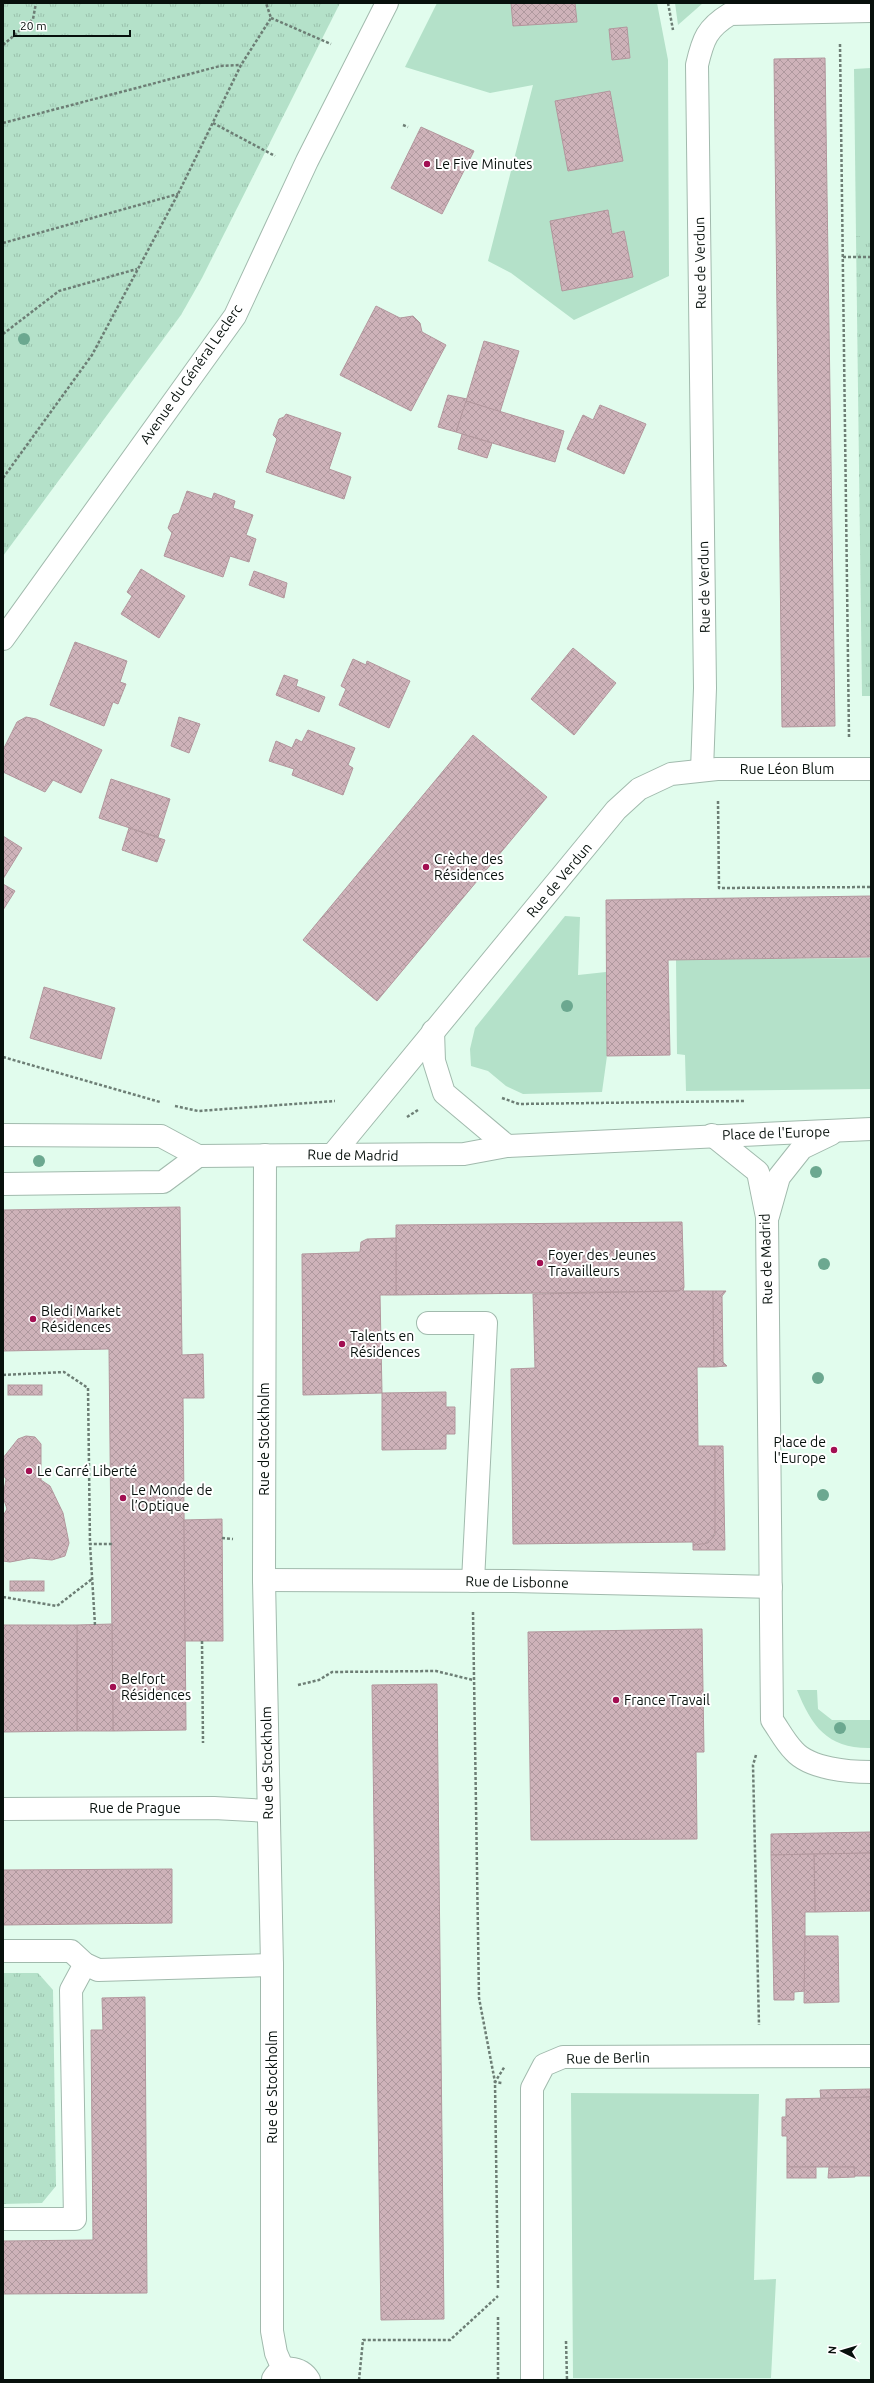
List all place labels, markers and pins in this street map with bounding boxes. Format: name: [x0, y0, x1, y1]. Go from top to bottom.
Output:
place label: Le Five Minutes: [435, 156, 532, 172]
marker: Le Five Minutes: [422, 159, 432, 169]
place label: Crèche des Résidences: [434, 851, 504, 883]
marker: Crèche des Résidences: [421, 862, 431, 872]
place label: Foyer des Jeunes Travailleurs: [548, 1247, 656, 1279]
marker: Foyer des Jeunes Travailleurs: [535, 1258, 545, 1268]
place label: Bledi Market Résidences: [41, 1303, 121, 1335]
marker: Bledi Market Résidences: [28, 1314, 38, 1324]
place label: Talents en Résidences: [350, 1328, 420, 1360]
marker: Talents en Résidences: [337, 1339, 347, 1349]
place label: Place de l'Europe: [773, 1434, 826, 1466]
marker: Place de l'Europe: [829, 1445, 839, 1455]
place label: Le Carré Liberté: [37, 1463, 137, 1479]
marker: Le Carré Liberté: [24, 1466, 34, 1476]
place label: Le Monde de l’Optique: [131, 1482, 212, 1514]
marker: Le Monde de l’Optique: [118, 1493, 128, 1503]
place label: Belfort Résidences: [121, 1671, 191, 1703]
marker: Belfort Résidences: [108, 1682, 118, 1692]
place label: France Travail: [624, 1692, 710, 1708]
marker: France Travail: [611, 1695, 621, 1705]

